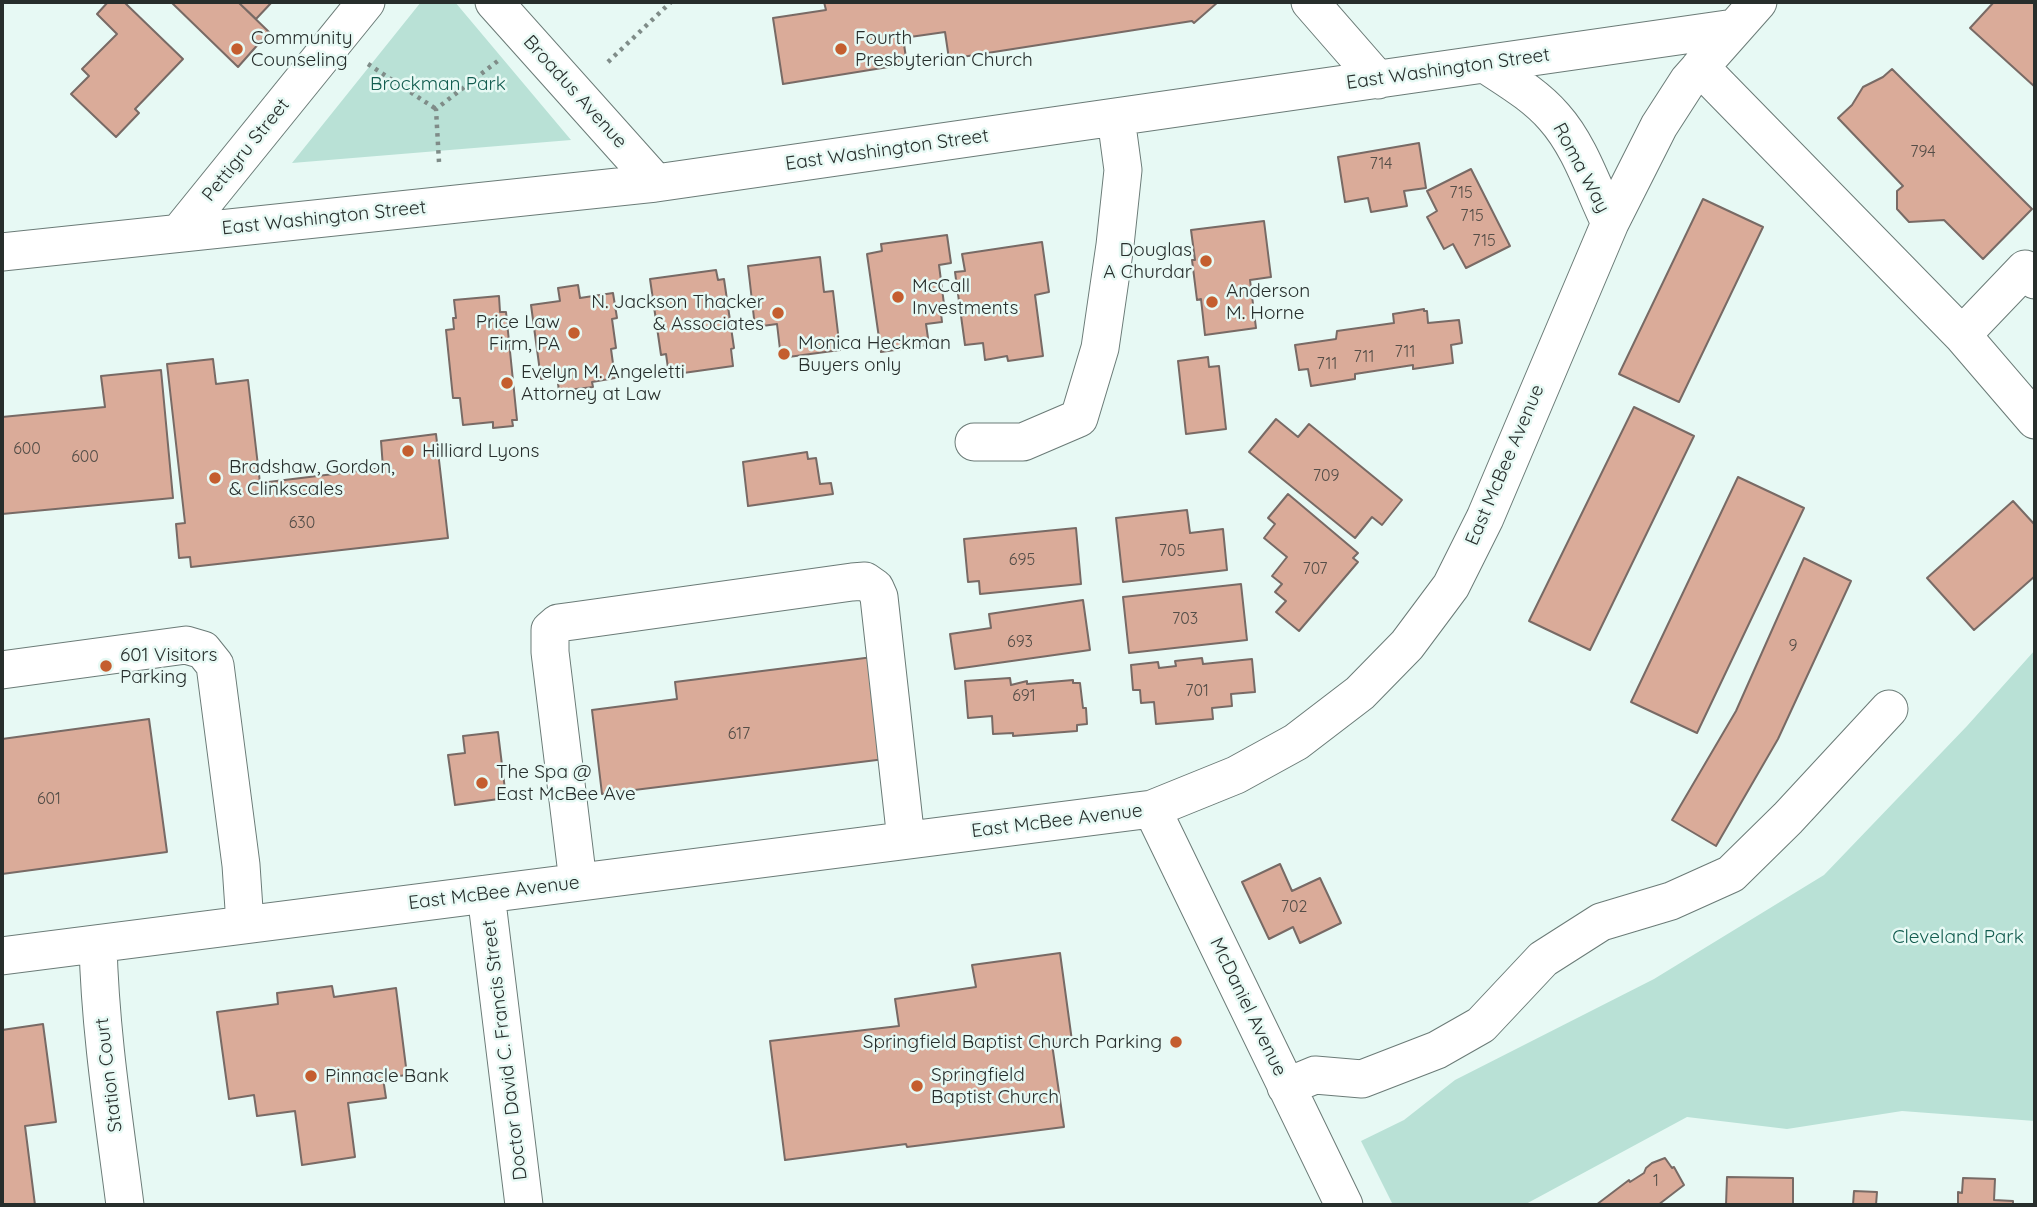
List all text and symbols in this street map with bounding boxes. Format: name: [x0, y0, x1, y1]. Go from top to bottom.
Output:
place label: Community Counseling: [251, 27, 353, 71]
place label: Fourth Presbyterian Church: [855, 27, 1033, 71]
street label: Broadus Avenue: [518, 31, 632, 153]
marker: Community Counseling: [229, 41, 245, 57]
marker: Fourth Presbyterian Church: [833, 41, 849, 57]
street label: East Washington Street: [1345, 43, 1551, 95]
park label: Brockman Park: [370, 73, 506, 95]
street label: Pettigru Street: [198, 94, 294, 206]
street label: Roma Way: [1548, 119, 1614, 217]
street label: East Washington Street: [784, 124, 990, 176]
house number: 794: [1910, 142, 1936, 162]
house number: 714: [1369, 154, 1393, 174]
house number: 715: [1449, 183, 1473, 203]
street label: East Washington Street: [221, 196, 427, 240]
house number: 715: [1460, 206, 1484, 226]
house number: 715: [1472, 231, 1496, 251]
place label: Douglas A Churdar: [1103, 239, 1192, 283]
marker: Douglas A Churdar: [1198, 253, 1214, 269]
place label: McCall Investments: [912, 275, 1018, 319]
place label: Anderson M. Horne: [1226, 280, 1310, 324]
marker: McCall Investments: [890, 289, 906, 305]
place label: N. Jackson Thacker & Associates: [591, 291, 764, 335]
marker: Anderson M. Horne: [1204, 294, 1220, 310]
marker: N. Jackson Thacker & Associates: [770, 305, 786, 321]
place label: Price Law Firm, PA: [476, 311, 560, 355]
marker: Price Law Firm, PA: [566, 325, 582, 341]
place label: Monica Heckman Buyers only: [798, 332, 951, 376]
house number: 711: [1395, 342, 1415, 362]
marker: Monica Heckman Buyers only: [776, 346, 792, 362]
house number: 711: [1354, 347, 1374, 367]
house number: 711: [1317, 354, 1337, 374]
place label: Evelyn M. Angeletti Attorney at Law: [521, 361, 685, 405]
marker: Evelyn M. Angeletti Attorney at Law: [499, 375, 515, 391]
street label: East McBee Avenue: [1461, 381, 1549, 549]
house number: 600: [13, 439, 41, 459]
place label: Hilliard Lyons: [422, 440, 539, 462]
marker: Hilliard Lyons: [400, 443, 416, 459]
house number: 600: [71, 447, 99, 467]
place label: Bradshaw, Gordon, & Clinkscales: [229, 456, 395, 500]
house number: 709: [1313, 466, 1339, 486]
marker: Bradshaw, Gordon, & Clinkscales: [207, 470, 223, 486]
house number: 630: [289, 513, 315, 533]
house number: 705: [1159, 541, 1185, 561]
house number: 695: [1009, 550, 1035, 570]
house number: 707: [1302, 559, 1328, 579]
house number: 703: [1172, 609, 1198, 629]
house number: 693: [1007, 632, 1033, 652]
house number: 9: [1789, 636, 1797, 656]
place label: 601 Visitors Parking: [120, 644, 217, 688]
marker: 601 Visitors Parking: [98, 658, 114, 674]
house number: 701: [1185, 681, 1209, 701]
house number: 691: [1012, 686, 1036, 706]
house number: 617: [728, 724, 750, 744]
place label: The Spa @ East McBee Ave: [496, 761, 636, 805]
marker: The Spa @ East McBee Ave: [474, 775, 490, 791]
house number: 601: [37, 789, 61, 809]
street label: East McBee Avenue: [970, 799, 1144, 843]
street label: East McBee Avenue: [407, 871, 581, 915]
house number: 702: [1281, 897, 1307, 917]
street label: Doctor David C. Francis Street: [478, 918, 532, 1182]
park label: Cleveland Park: [1892, 926, 2024, 948]
street label: McDaniel Avenue: [1205, 934, 1291, 1080]
street label: Station Court: [91, 1016, 127, 1134]
place label: Springfield Baptist Church Parking: [863, 1031, 1162, 1053]
marker: Springfield Baptist Church Parking: [1168, 1034, 1184, 1050]
place label: Springfield Baptist Church: [931, 1064, 1059, 1108]
place label: Pinnacle Bank: [325, 1065, 449, 1087]
marker: Pinnacle Bank: [303, 1068, 319, 1084]
marker: Springfield Baptist Church: [909, 1078, 925, 1094]
house number: 1: [1653, 1171, 1659, 1191]

